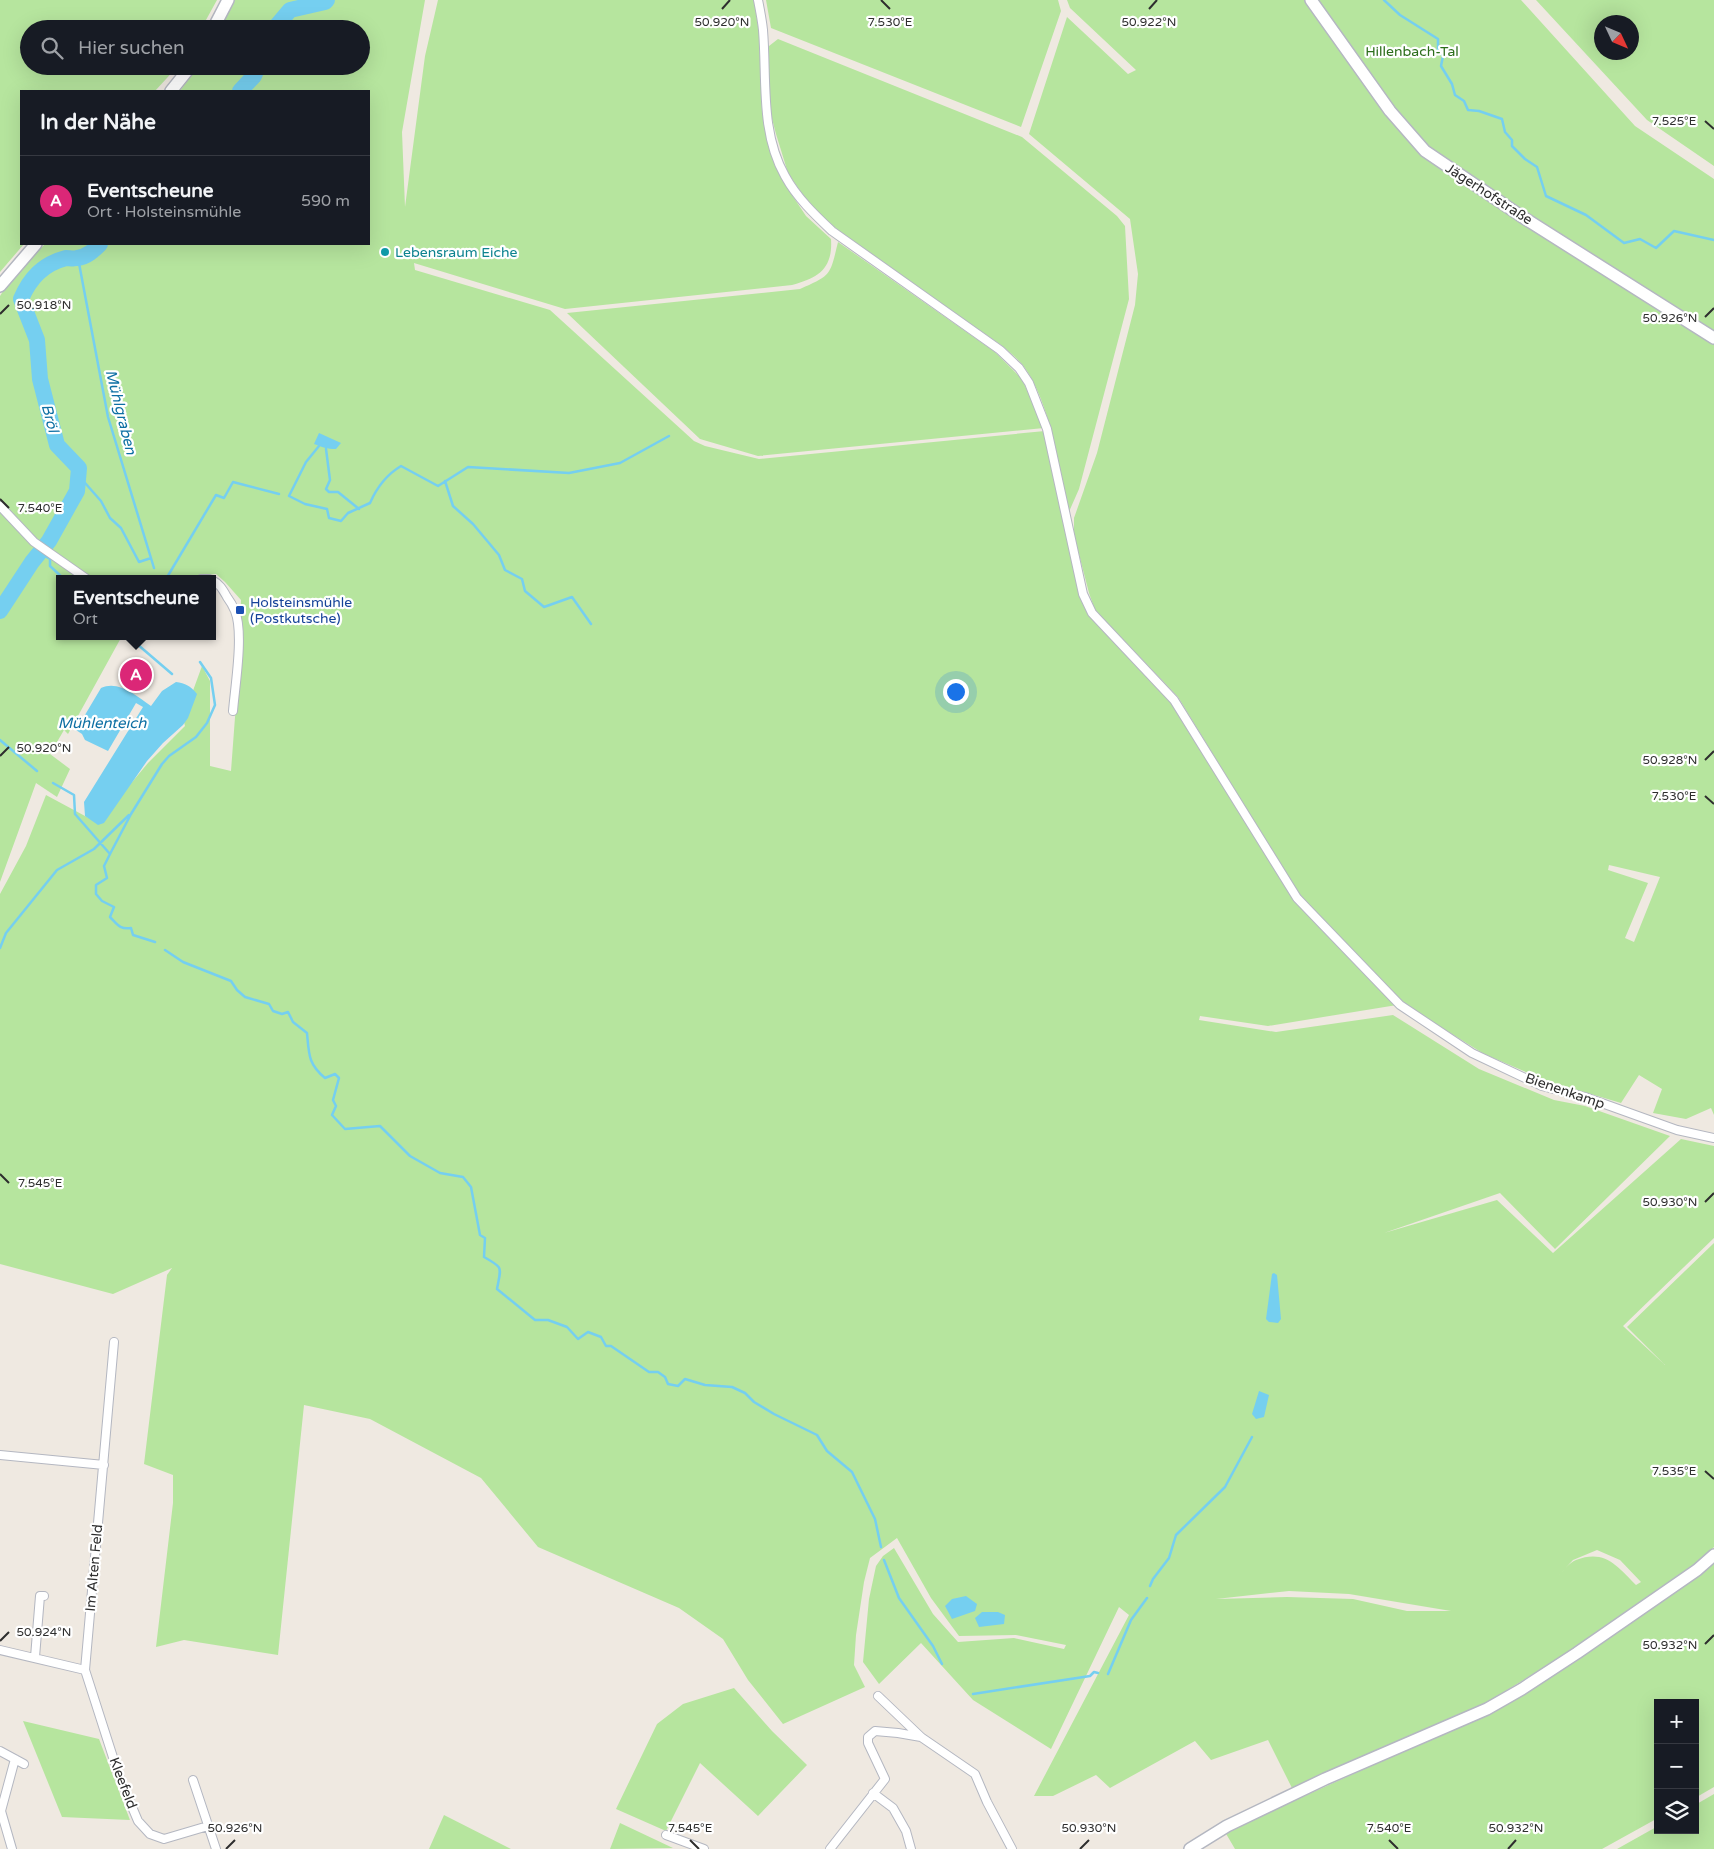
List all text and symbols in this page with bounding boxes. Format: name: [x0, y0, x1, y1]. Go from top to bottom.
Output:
text: 50.920°N: [695, 15, 749, 29]
text: 7.530°E: [868, 15, 913, 29]
text: 50.922°N: [1122, 15, 1176, 29]
north arrow: [1594, 15, 1639, 60]
search box: [20, 20, 370, 75]
icon: search: [38, 34, 66, 62]
text: Hier suchen: [78, 37, 185, 59]
park label: Hillenbach-Tal: [1365, 43, 1459, 60]
text: In der Nähe: [40, 110, 156, 135]
text: 7.525°E: [1652, 114, 1697, 128]
street label: Jägerhofstraße: [1442, 159, 1536, 229]
text: Eventscheune: [87, 180, 214, 202]
text: A: [50, 191, 62, 211]
text: 590 m: [301, 191, 350, 211]
text: Ort · Holsteinsmühle: [87, 202, 241, 222]
place label: Lebensraum Eiche: [395, 244, 518, 261]
marker: Lebensraum Eiche: [379, 246, 391, 258]
text: 50.918°N: [17, 298, 71, 312]
text: 50.926°N: [1643, 311, 1697, 325]
water label: Mühlgraben: [102, 368, 140, 457]
water label: Bröl: [38, 402, 63, 436]
text: 7.540°E: [18, 501, 63, 515]
popup: [56, 575, 216, 640]
text: Eventscheune: [73, 587, 199, 609]
place label: Holsteinsmühle (Postkutsche): [250, 594, 352, 627]
marker: Holsteinsmühle (Postkutsche): [234, 604, 246, 616]
text: Ort: [73, 609, 98, 629]
pin: A: [120, 656, 152, 694]
your location: [943, 679, 969, 705]
water label: Mühlenteich: [58, 714, 147, 732]
text: 50.920°N: [17, 741, 71, 755]
text: 50.928°N: [1643, 753, 1697, 767]
text: 7.530°E: [1652, 789, 1697, 803]
street label: Bienenkamp: [1523, 1069, 1607, 1113]
text: 7.545°E: [18, 1176, 63, 1190]
text: 50.930°N: [1643, 1195, 1697, 1209]
text: 7.535°E: [1652, 1464, 1697, 1478]
street label: Im Alten Feld: [82, 1524, 106, 1612]
text: 50.924°N: [17, 1625, 71, 1639]
text: 50.932°N: [1643, 1638, 1697, 1652]
map controls: [1654, 1699, 1699, 1834]
button: +: [1654, 1699, 1699, 1744]
button: −: [1654, 1744, 1699, 1789]
street label: Kleefeld: [105, 1755, 141, 1811]
button: layers: [1654, 1789, 1699, 1834]
text: 50.926°N: [208, 1821, 262, 1835]
text: 7.545°E: [668, 1821, 713, 1835]
text: 50.930°N: [1062, 1821, 1116, 1835]
text: 7.540°E: [1367, 1821, 1412, 1835]
text: 50.932°N: [1489, 1821, 1543, 1835]

